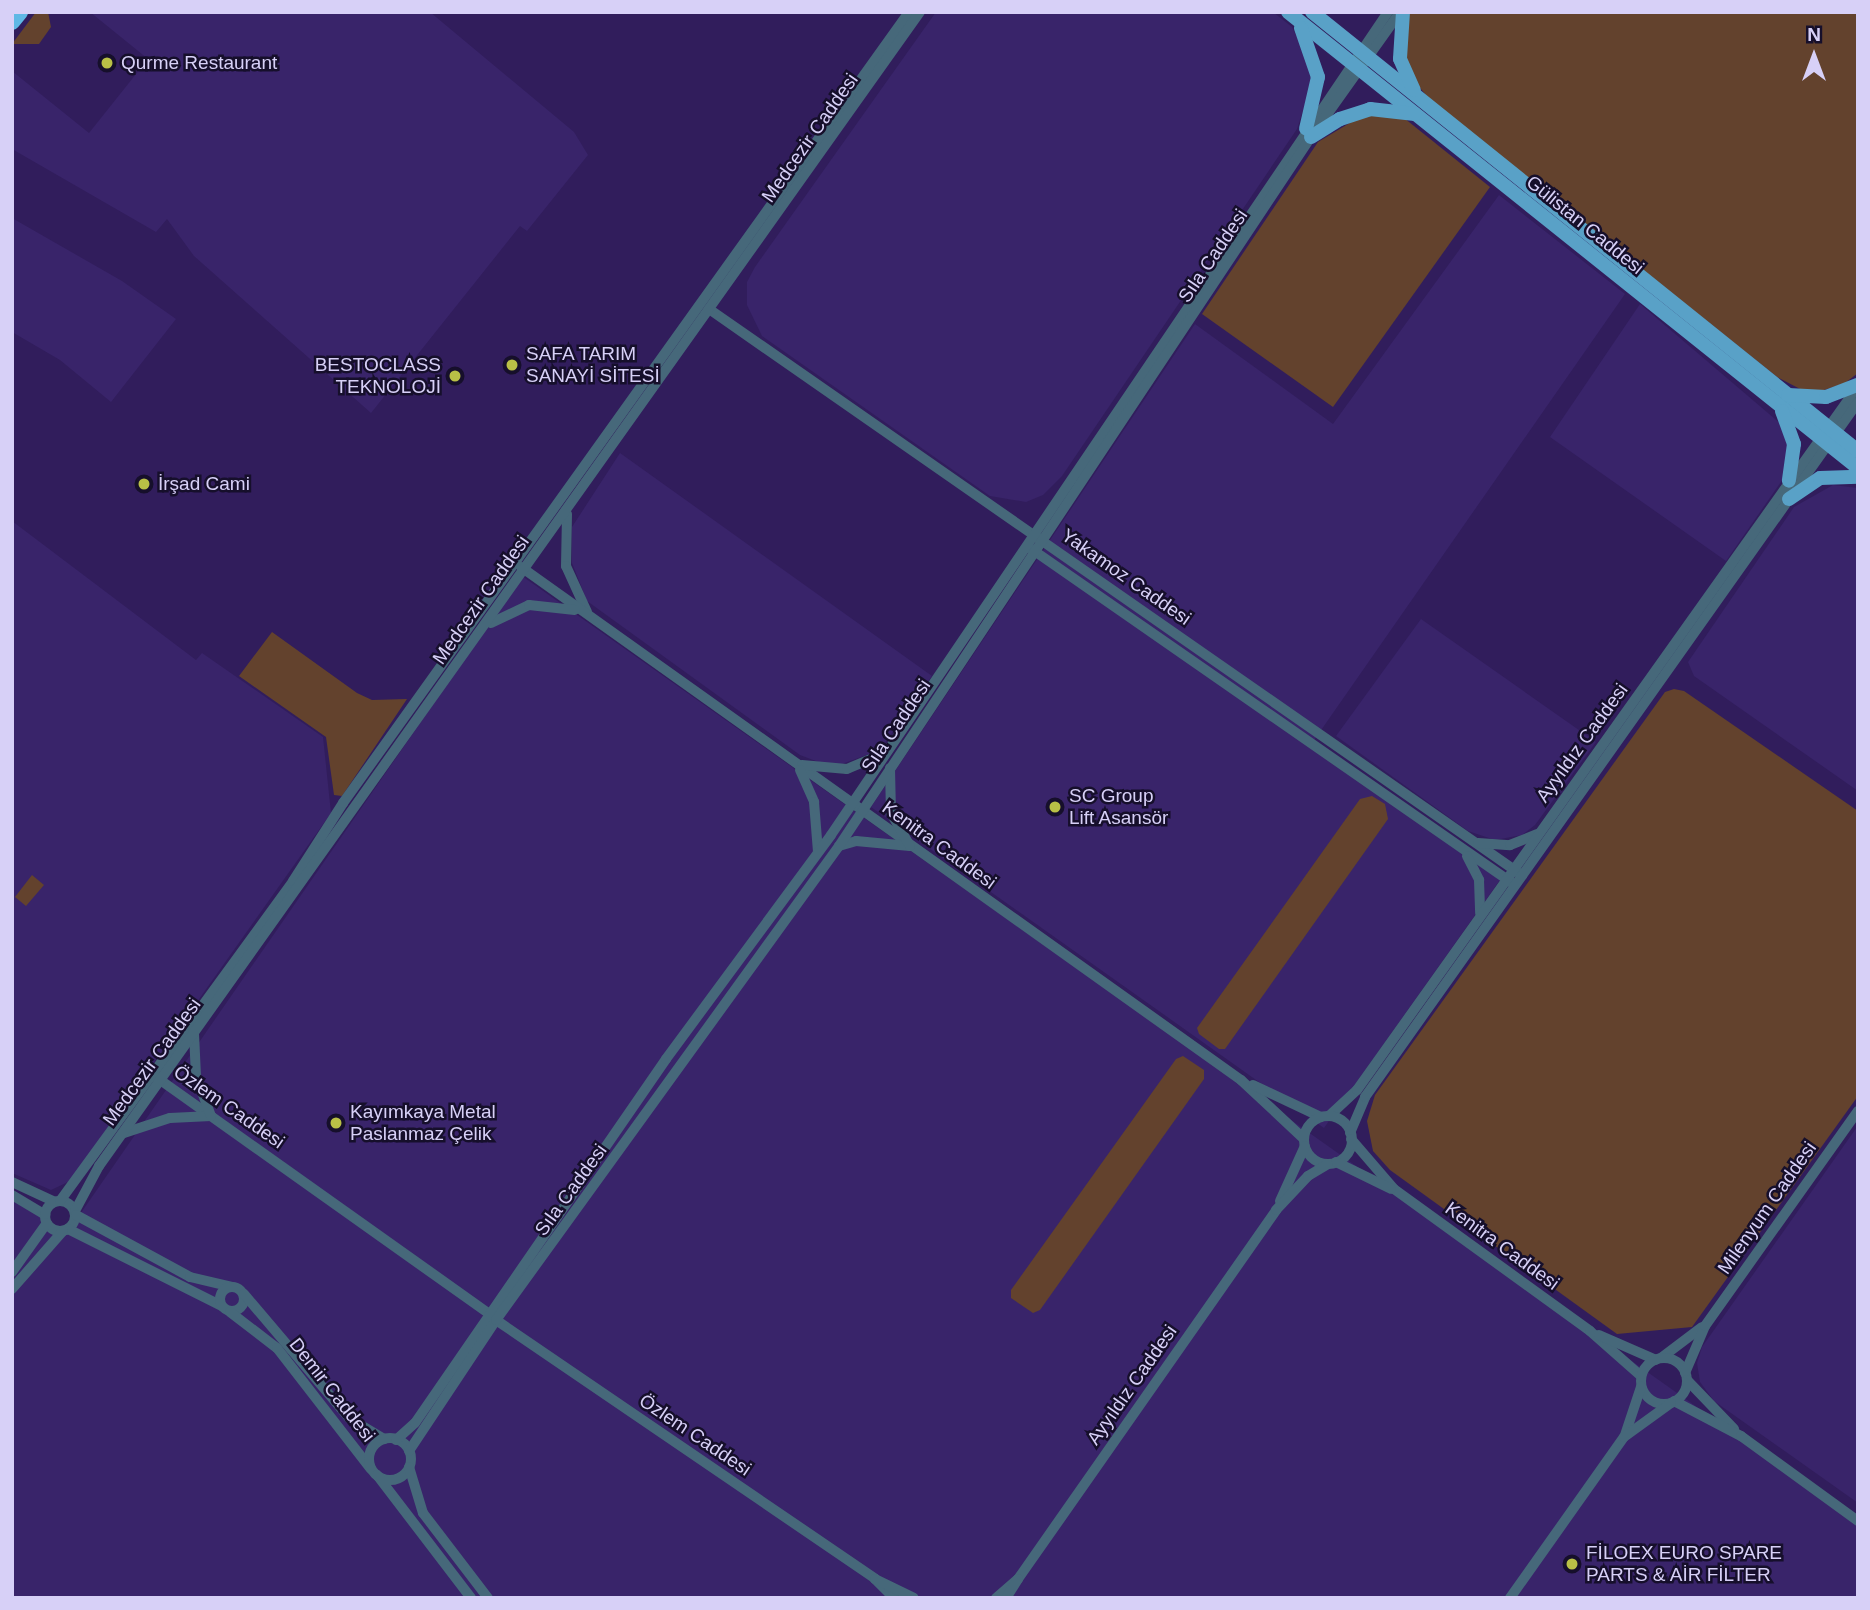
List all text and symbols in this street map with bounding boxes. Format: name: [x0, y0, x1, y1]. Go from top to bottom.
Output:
north arrow: [1779, 21, 1849, 91]
text: N: [1807, 24, 1821, 45]
place label: Qurme Restaurant: [121, 52, 277, 74]
marker: Qurme Restaurant: [99, 55, 115, 71]
street label: Medcezir Caddesi: [757, 69, 863, 207]
street label: Gülistan Caddesi: [1522, 171, 1648, 279]
street label: Sıla Caddesi: [1173, 205, 1253, 307]
place label: SAFA TARIM SANAYİ SİTESİ: [526, 343, 660, 387]
place label: BESTOCLASS TEKNOLOJİ: [315, 354, 441, 398]
marker: SAFA TARIM SANAYİ SİTESİ: [504, 357, 520, 373]
marker: BESTOCLASS TEKNOLOJİ: [447, 368, 463, 384]
place label: İrşad Cami: [158, 473, 250, 495]
marker: İrşad Cami: [136, 476, 152, 492]
street label: Yakamoz Caddesi: [1057, 524, 1195, 630]
street label: Medcezir Caddesi: [428, 531, 534, 669]
street label: Sıla Caddesi: [856, 675, 936, 777]
street label: Ayyıldız Caddesi: [1531, 679, 1633, 807]
place label: SC Group Lift Asansör: [1069, 785, 1169, 829]
street label: Kenitra Caddesi: [878, 796, 1000, 894]
marker: SC Group Lift Asansör: [1047, 799, 1063, 815]
street label: Medcezir Caddesi: [98, 994, 206, 1130]
street label: Özlem Caddesi: [169, 1060, 289, 1154]
place label: Kayımkaya Metal Paslanmaz Çelik: [350, 1101, 496, 1145]
marker: Kayımkaya Metal Paslanmaz Çelik: [328, 1115, 344, 1131]
street label: Milenyum Caddesi: [1713, 1137, 1821, 1279]
street label: Sıla Caddesi: [530, 1140, 612, 1240]
street label: Kenitra Caddesi: [1441, 1197, 1563, 1295]
street label: Ayyıldız Caddesi: [1082, 1321, 1182, 1449]
street label: Demir Caddesi: [284, 1333, 380, 1447]
street label: Özlem Caddesi: [635, 1389, 755, 1481]
place label: FİLOEX EURO SPARE PARTS & AİR FİLTER: [1586, 1542, 1782, 1586]
marker: FİLOEX EURO SPARE PARTS & AİR FİLTER: [1564, 1556, 1580, 1572]

